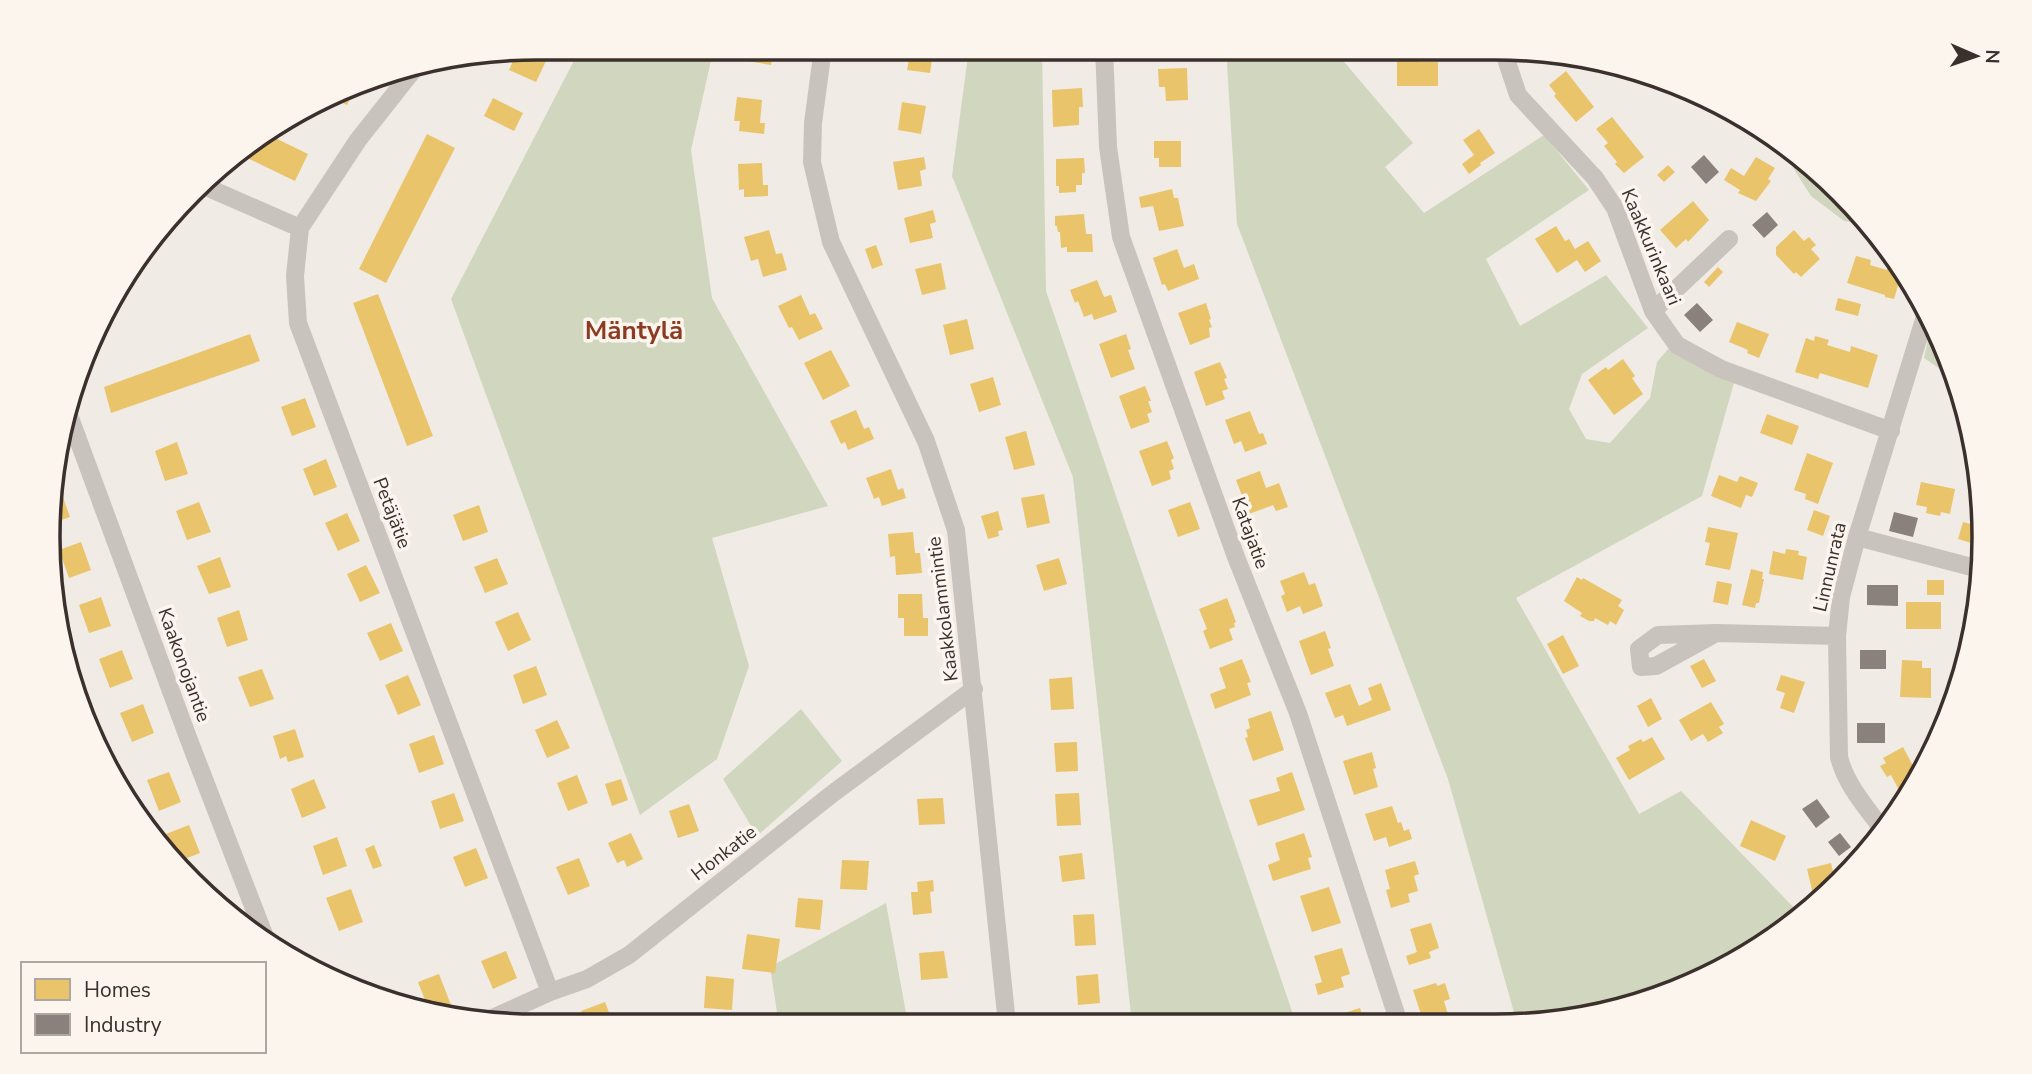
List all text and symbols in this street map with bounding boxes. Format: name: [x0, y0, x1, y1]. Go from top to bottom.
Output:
north arrow: [1941, 21, 2011, 91]
text: N: [1979, 49, 2005, 64]
street label: Kaakkurinkaari: [1615, 185, 1687, 309]
district label: Mäntylä: [585, 313, 683, 348]
street label: Petäjätie: [367, 474, 417, 552]
street label: Katajatie: [1225, 494, 1275, 572]
street label: Linnunrata: [1807, 520, 1853, 614]
street label: Kaakkolammintie: [921, 535, 965, 683]
street label: Kaakonojantie: [151, 604, 217, 726]
street label: Honkatie: [686, 819, 762, 887]
legend: [21, 962, 266, 1053]
text: Homes: [84, 976, 151, 1004]
text: Industry: [84, 1011, 162, 1039]

